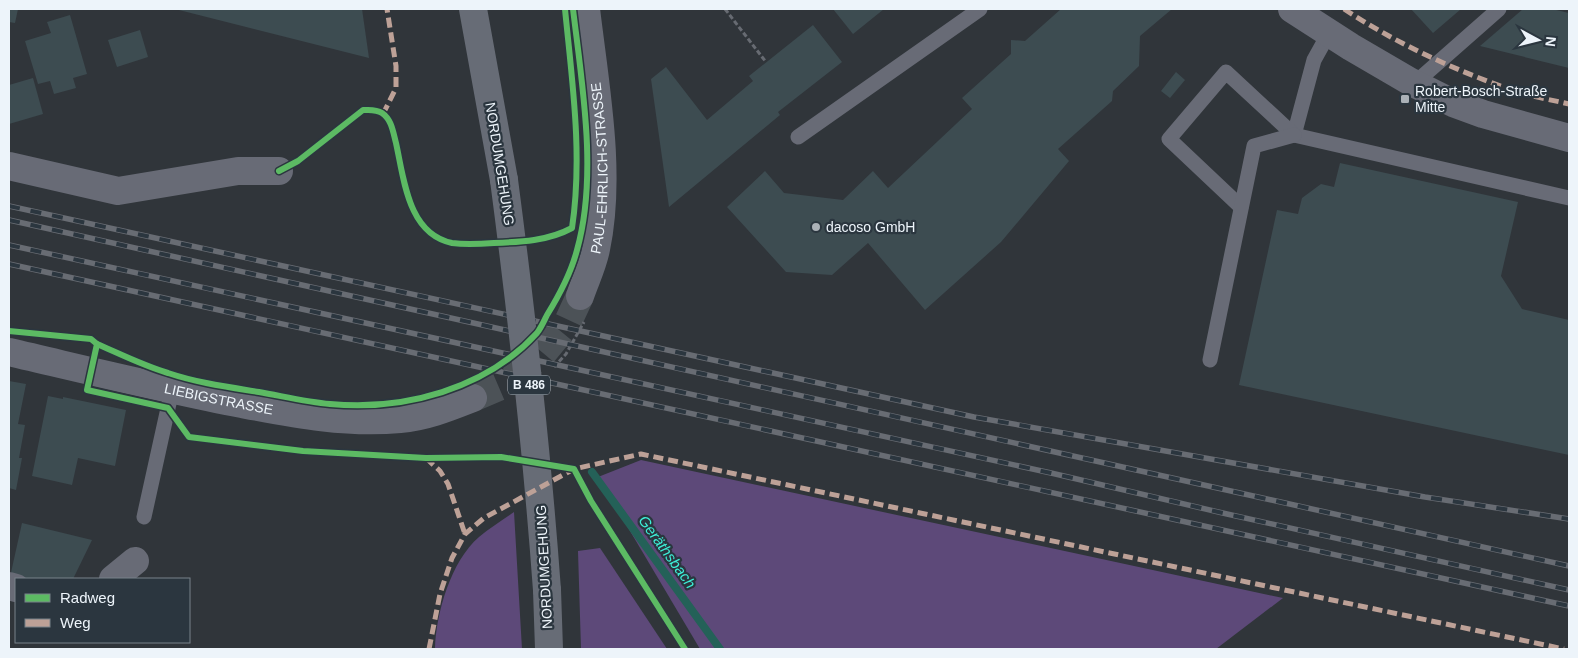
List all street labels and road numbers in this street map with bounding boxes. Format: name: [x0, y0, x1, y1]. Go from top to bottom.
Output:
street label: PAUL-EHRLICH-STRASSE: [587, 82, 611, 255]
street label: NORDUMGEHUNG: [482, 101, 518, 227]
road number: B 486: [508, 376, 550, 394]
street label: LIEBIGSTRASSE: [163, 380, 274, 418]
street label: NORDUMGEHUNG: [533, 504, 555, 630]

